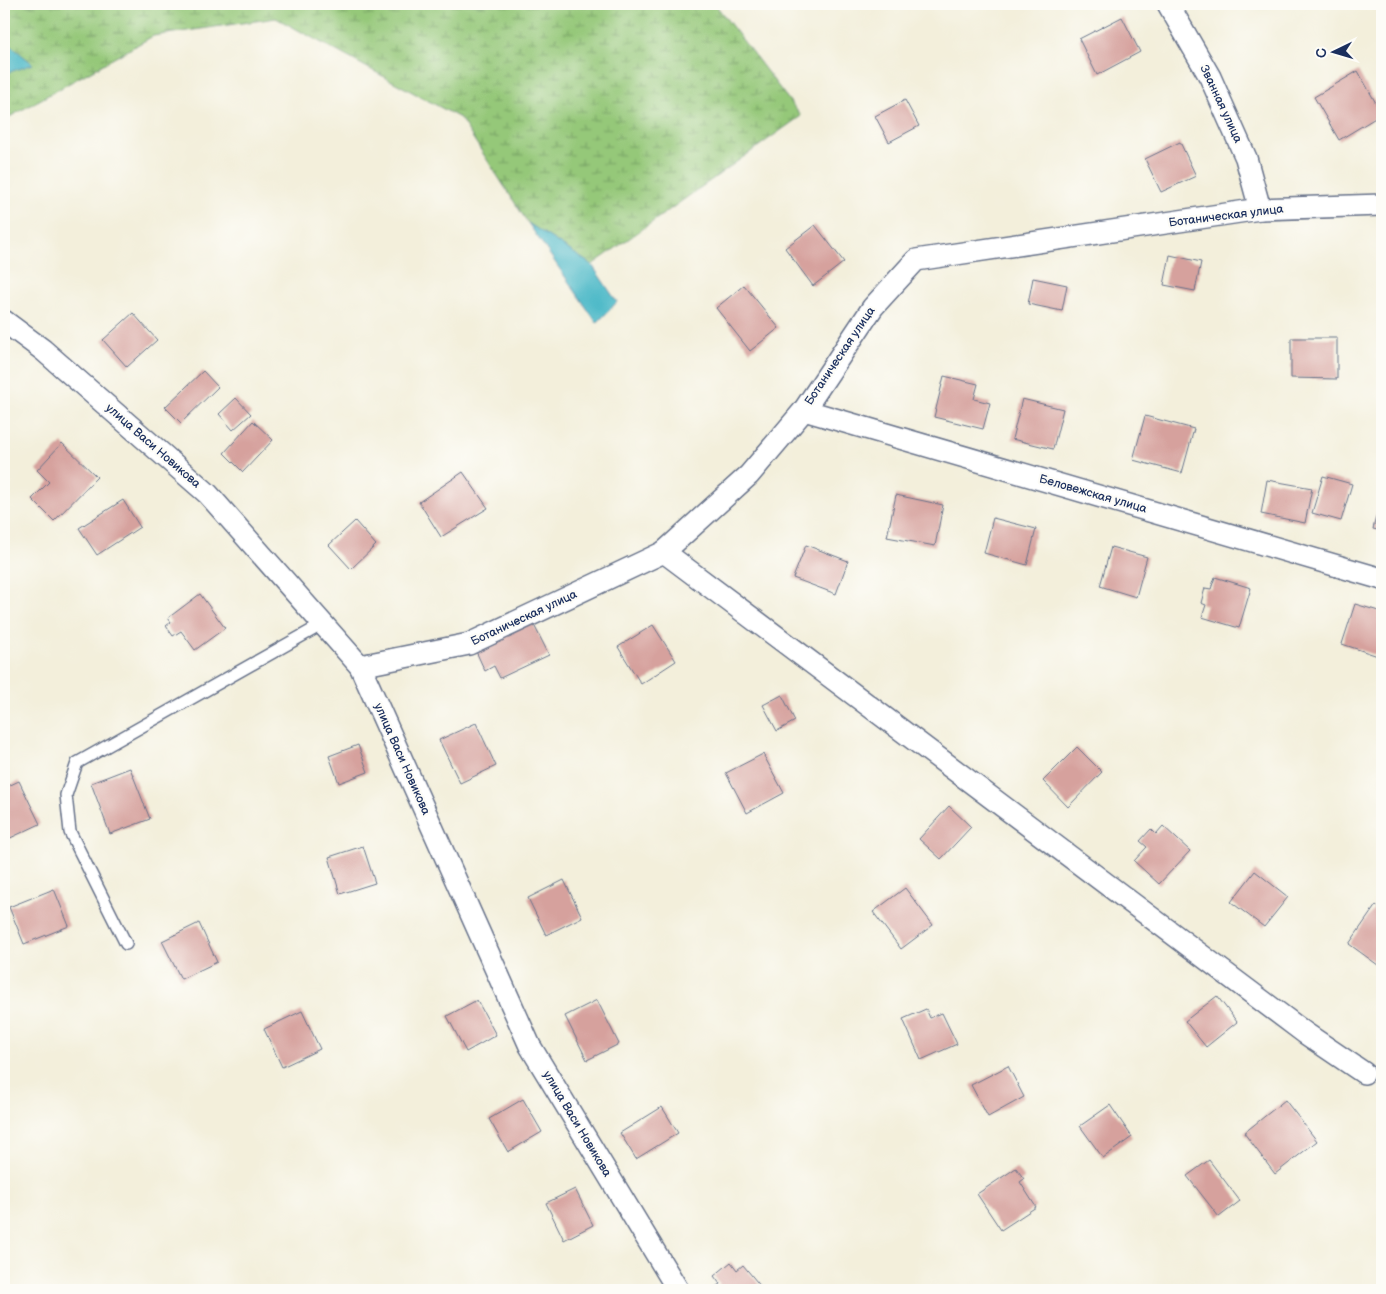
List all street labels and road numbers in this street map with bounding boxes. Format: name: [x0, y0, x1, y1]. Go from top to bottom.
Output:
street label: Званная улица: [1196, 63, 1246, 145]
street label: Ботаническая улица: [1168, 202, 1284, 230]
street label: Ботаническая улица: [802, 304, 878, 408]
street label: улица Васи Новикова: [102, 401, 204, 491]
street label: Беловежская улица: [1037, 471, 1149, 517]
street label: Ботаническая улица: [469, 587, 579, 649]
street label: улица Васи Новикова: [371, 701, 433, 817]
street label: улица Васи Новикова: [539, 1068, 615, 1180]

